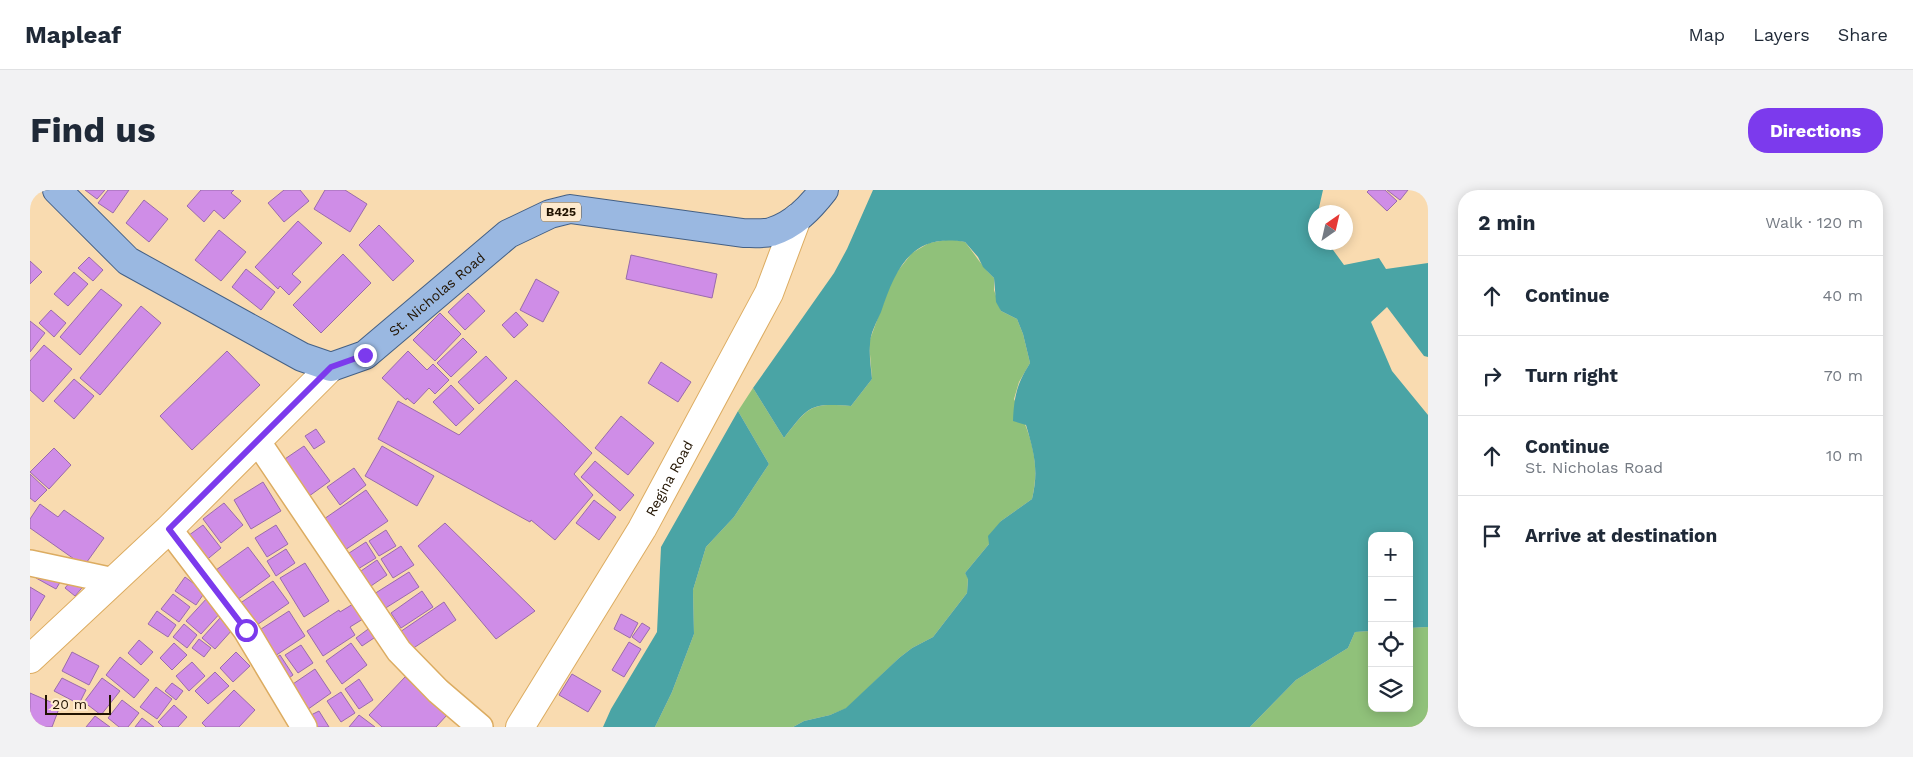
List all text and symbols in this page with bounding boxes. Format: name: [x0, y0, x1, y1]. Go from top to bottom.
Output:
text: Mapleaf: [25, 21, 121, 49]
text: Map: [1688, 24, 1725, 45]
text: Layers: [1753, 24, 1810, 45]
text: Share: [1838, 24, 1888, 45]
button: Directions: [1748, 108, 1883, 153]
text: Find us: [30, 109, 156, 151]
road number: B425: [541, 203, 581, 222]
north arrow: [1308, 205, 1353, 250]
text: 2 min: [1478, 210, 1535, 235]
text: Walk · 120 m: [1765, 213, 1863, 232]
street label: St. Nicholas Road: [386, 249, 488, 339]
icon: ahead: [1478, 282, 1506, 310]
text: Continue: [1525, 284, 1609, 307]
text: 40 m: [1823, 286, 1863, 305]
route end: [354, 344, 377, 367]
icon: right: [1478, 362, 1506, 390]
text: Turn right: [1525, 364, 1618, 387]
text: 70 m: [1824, 366, 1863, 385]
text: Continue: [1525, 435, 1609, 458]
street label: Regina Road: [642, 438, 696, 519]
icon: ahead: [1478, 442, 1506, 470]
text: 10 m: [1826, 446, 1863, 465]
text: St. Nicholas Road: [1525, 458, 1663, 477]
icon: arrive: [1478, 522, 1506, 550]
text: Arrive at destination: [1525, 524, 1717, 547]
map controls: [1368, 532, 1413, 712]
button: +: [1368, 532, 1413, 577]
button: −: [1368, 577, 1413, 622]
route start: [235, 619, 258, 642]
button: locate: [1368, 622, 1413, 667]
button: layers: [1368, 667, 1413, 712]
scale bar: [45, 692, 111, 715]
text: 20 m: [52, 696, 87, 712]

